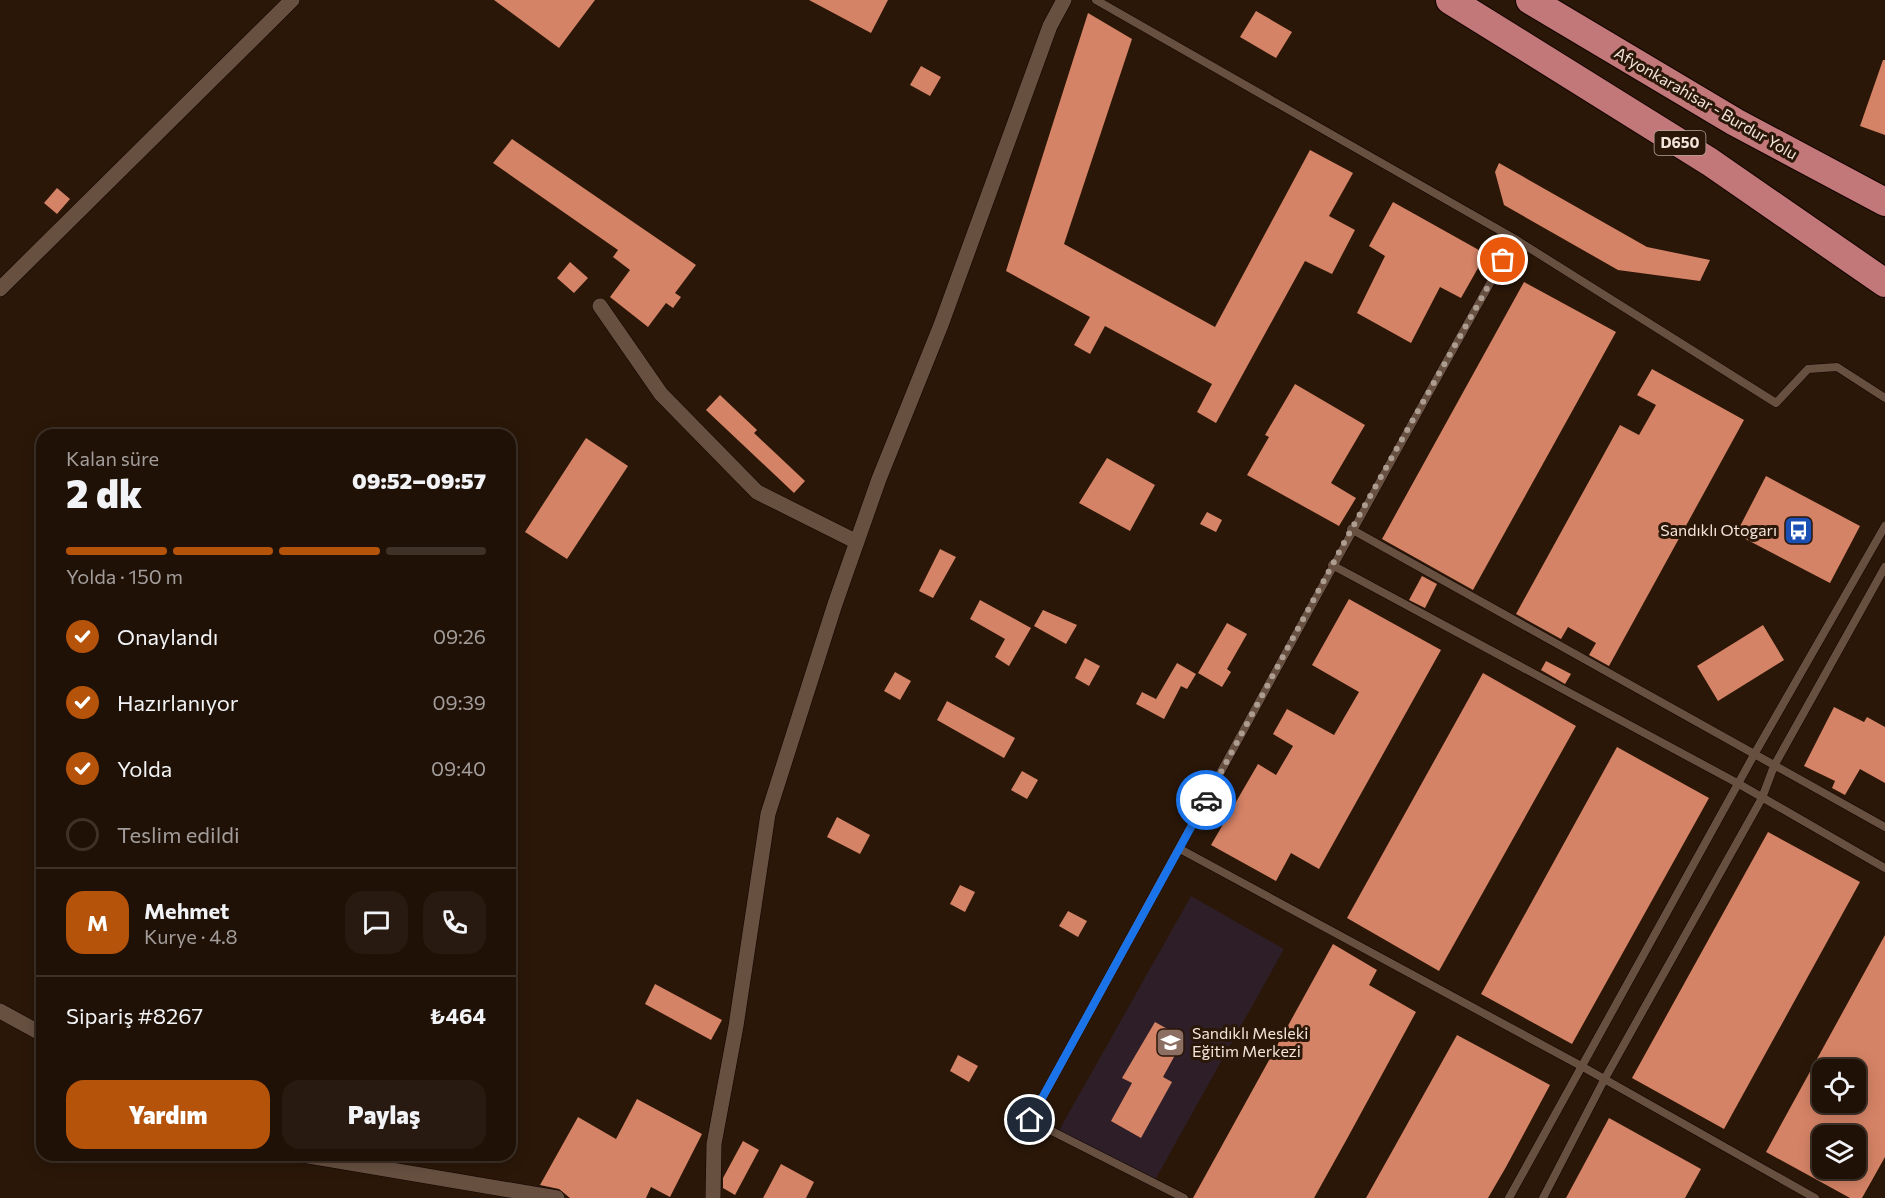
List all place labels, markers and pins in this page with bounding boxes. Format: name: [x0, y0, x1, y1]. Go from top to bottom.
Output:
pin: [1477, 234, 1528, 285]
bus stop icon: Sandıklı Otogarı: [1782, 514, 1814, 546]
place label: Sandıklı Otogarı: [1660, 520, 1777, 539]
place label: Sandıklı Mesleki Eğitim Merkezi: [1192, 1023, 1308, 1060]
school or university icon: Sandıklı Mesleki Eğitim Merkezi: [1155, 1026, 1187, 1058]
pin: [1004, 1094, 1055, 1145]

